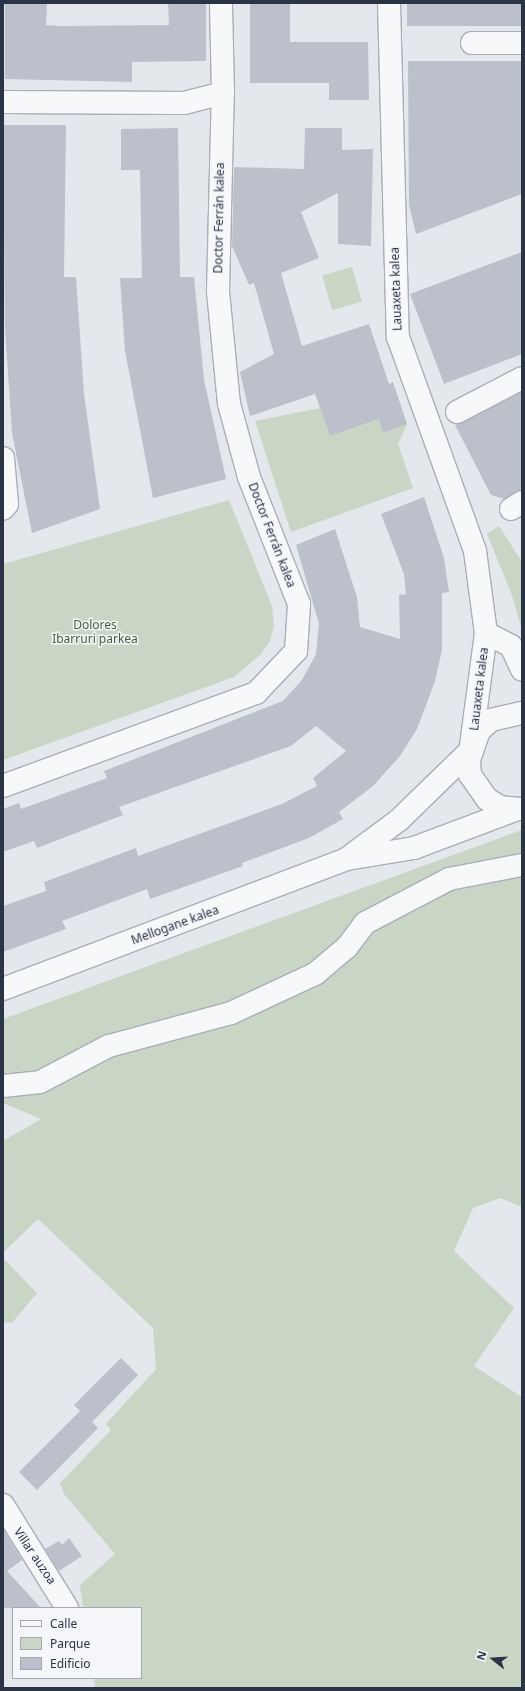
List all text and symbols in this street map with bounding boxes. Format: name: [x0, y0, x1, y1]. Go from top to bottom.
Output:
street label: Doctor Ferrán kalea: [211, 162, 227, 274]
street label: Lauaxeta kalea: [387, 247, 405, 331]
street label: Doctor Ferrán kalea: [245, 481, 299, 589]
park label: Dolores Ibarruri parkea: [52, 618, 138, 646]
street label: Lauaxeta kalea: [467, 646, 491, 732]
street label: Mellogane kalea: [129, 902, 221, 948]
street label: Villar auzoa: [11, 1525, 59, 1587]
legend: [12, 1607, 142, 1679]
text: Calle: [50, 1615, 77, 1632]
text: Parque: [50, 1635, 90, 1652]
north arrow: [473, 1639, 513, 1679]
text: N: [473, 1649, 490, 1662]
text: Edificio: [50, 1655, 91, 1672]

